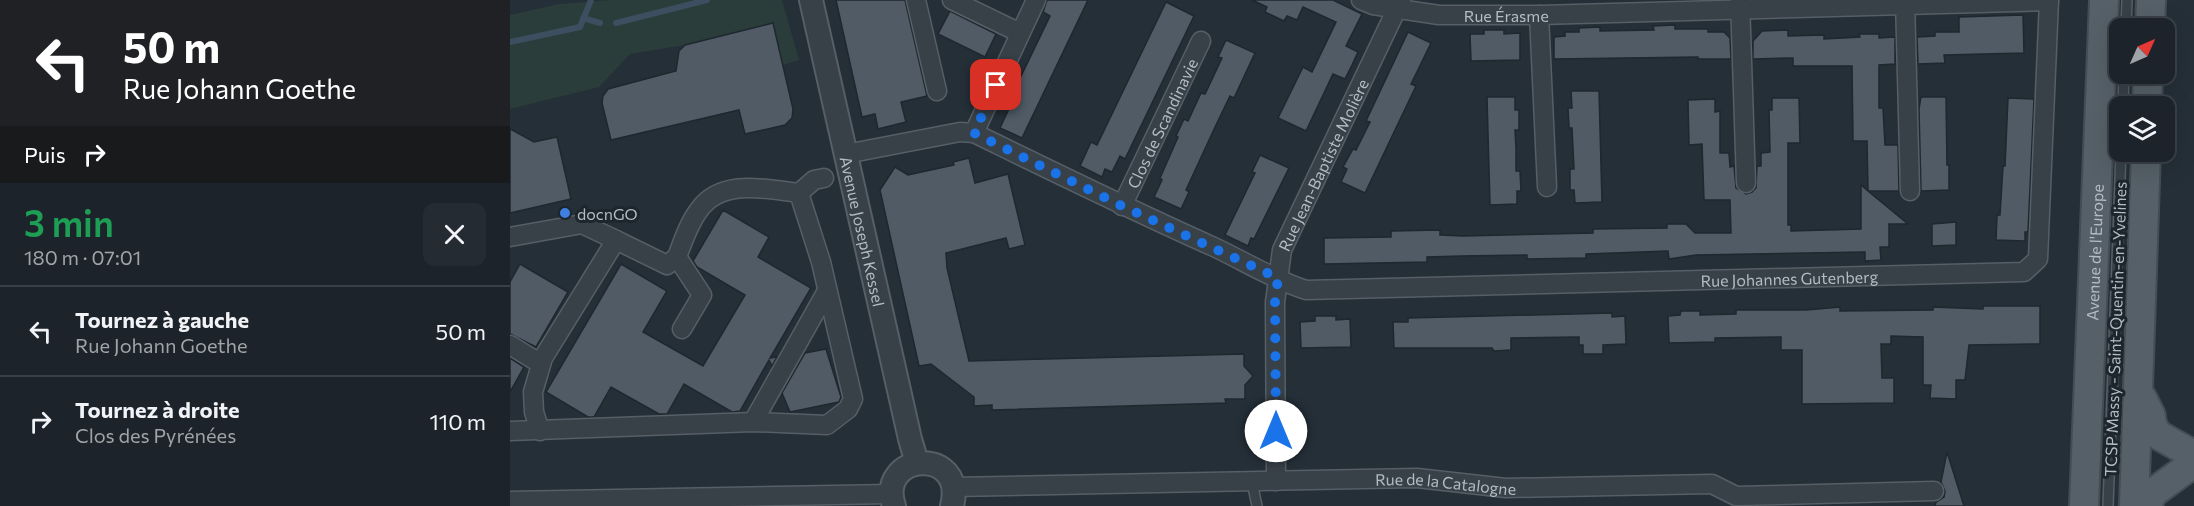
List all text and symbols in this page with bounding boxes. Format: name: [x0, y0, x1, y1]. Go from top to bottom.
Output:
street label: Rue Érasme: [1464, 5, 1549, 25]
north arrow: [2109, 18, 2175, 84]
map controls: [2109, 18, 2175, 162]
text: 50 m: [123, 20, 220, 72]
icon: left: [24, 24, 102, 102]
street label: Clos de Scandinavie: [1123, 55, 1201, 191]
pin: [970, 59, 1021, 110]
icon: arrive: [979, 68, 1012, 101]
text: Rue Johann Goethe: [123, 72, 356, 105]
street label: Rue Jean-Baptiste Molière: [1274, 75, 1372, 254]
button: layers: [2109, 96, 2175, 162]
icon: right: [78, 138, 111, 171]
text: Puis: [24, 141, 66, 168]
street label: Avenue Joseph Kessel: [837, 154, 889, 308]
street label: TCSP Massy - Saint-Quentin-en-Yvelines: [2100, 181, 2130, 477]
street label: Avenue de l'Europe: [2082, 184, 2106, 321]
text: 3 min: [24, 200, 114, 244]
button: close: [423, 203, 486, 266]
place label: docnGO: [577, 204, 638, 223]
marker: docnGO: [558, 206, 572, 220]
text: 180 m · 07:01: [24, 245, 141, 269]
street label: Rue Johannes Gutenberg: [1700, 266, 1879, 290]
text: Tournez à gauche: [75, 306, 249, 333]
icon: left: [24, 315, 57, 348]
text: 50 m: [436, 318, 486, 345]
text: Rue Johann Goethe: [75, 333, 248, 357]
text: Tournez à droite: [75, 396, 240, 423]
position arrow: [1244, 399, 1308, 463]
icon: right: [24, 405, 57, 438]
text: 110 m: [429, 408, 486, 435]
text: Clos des Pyrénées: [75, 423, 236, 447]
street label: Rue de la Catalogne: [1375, 468, 1516, 498]

